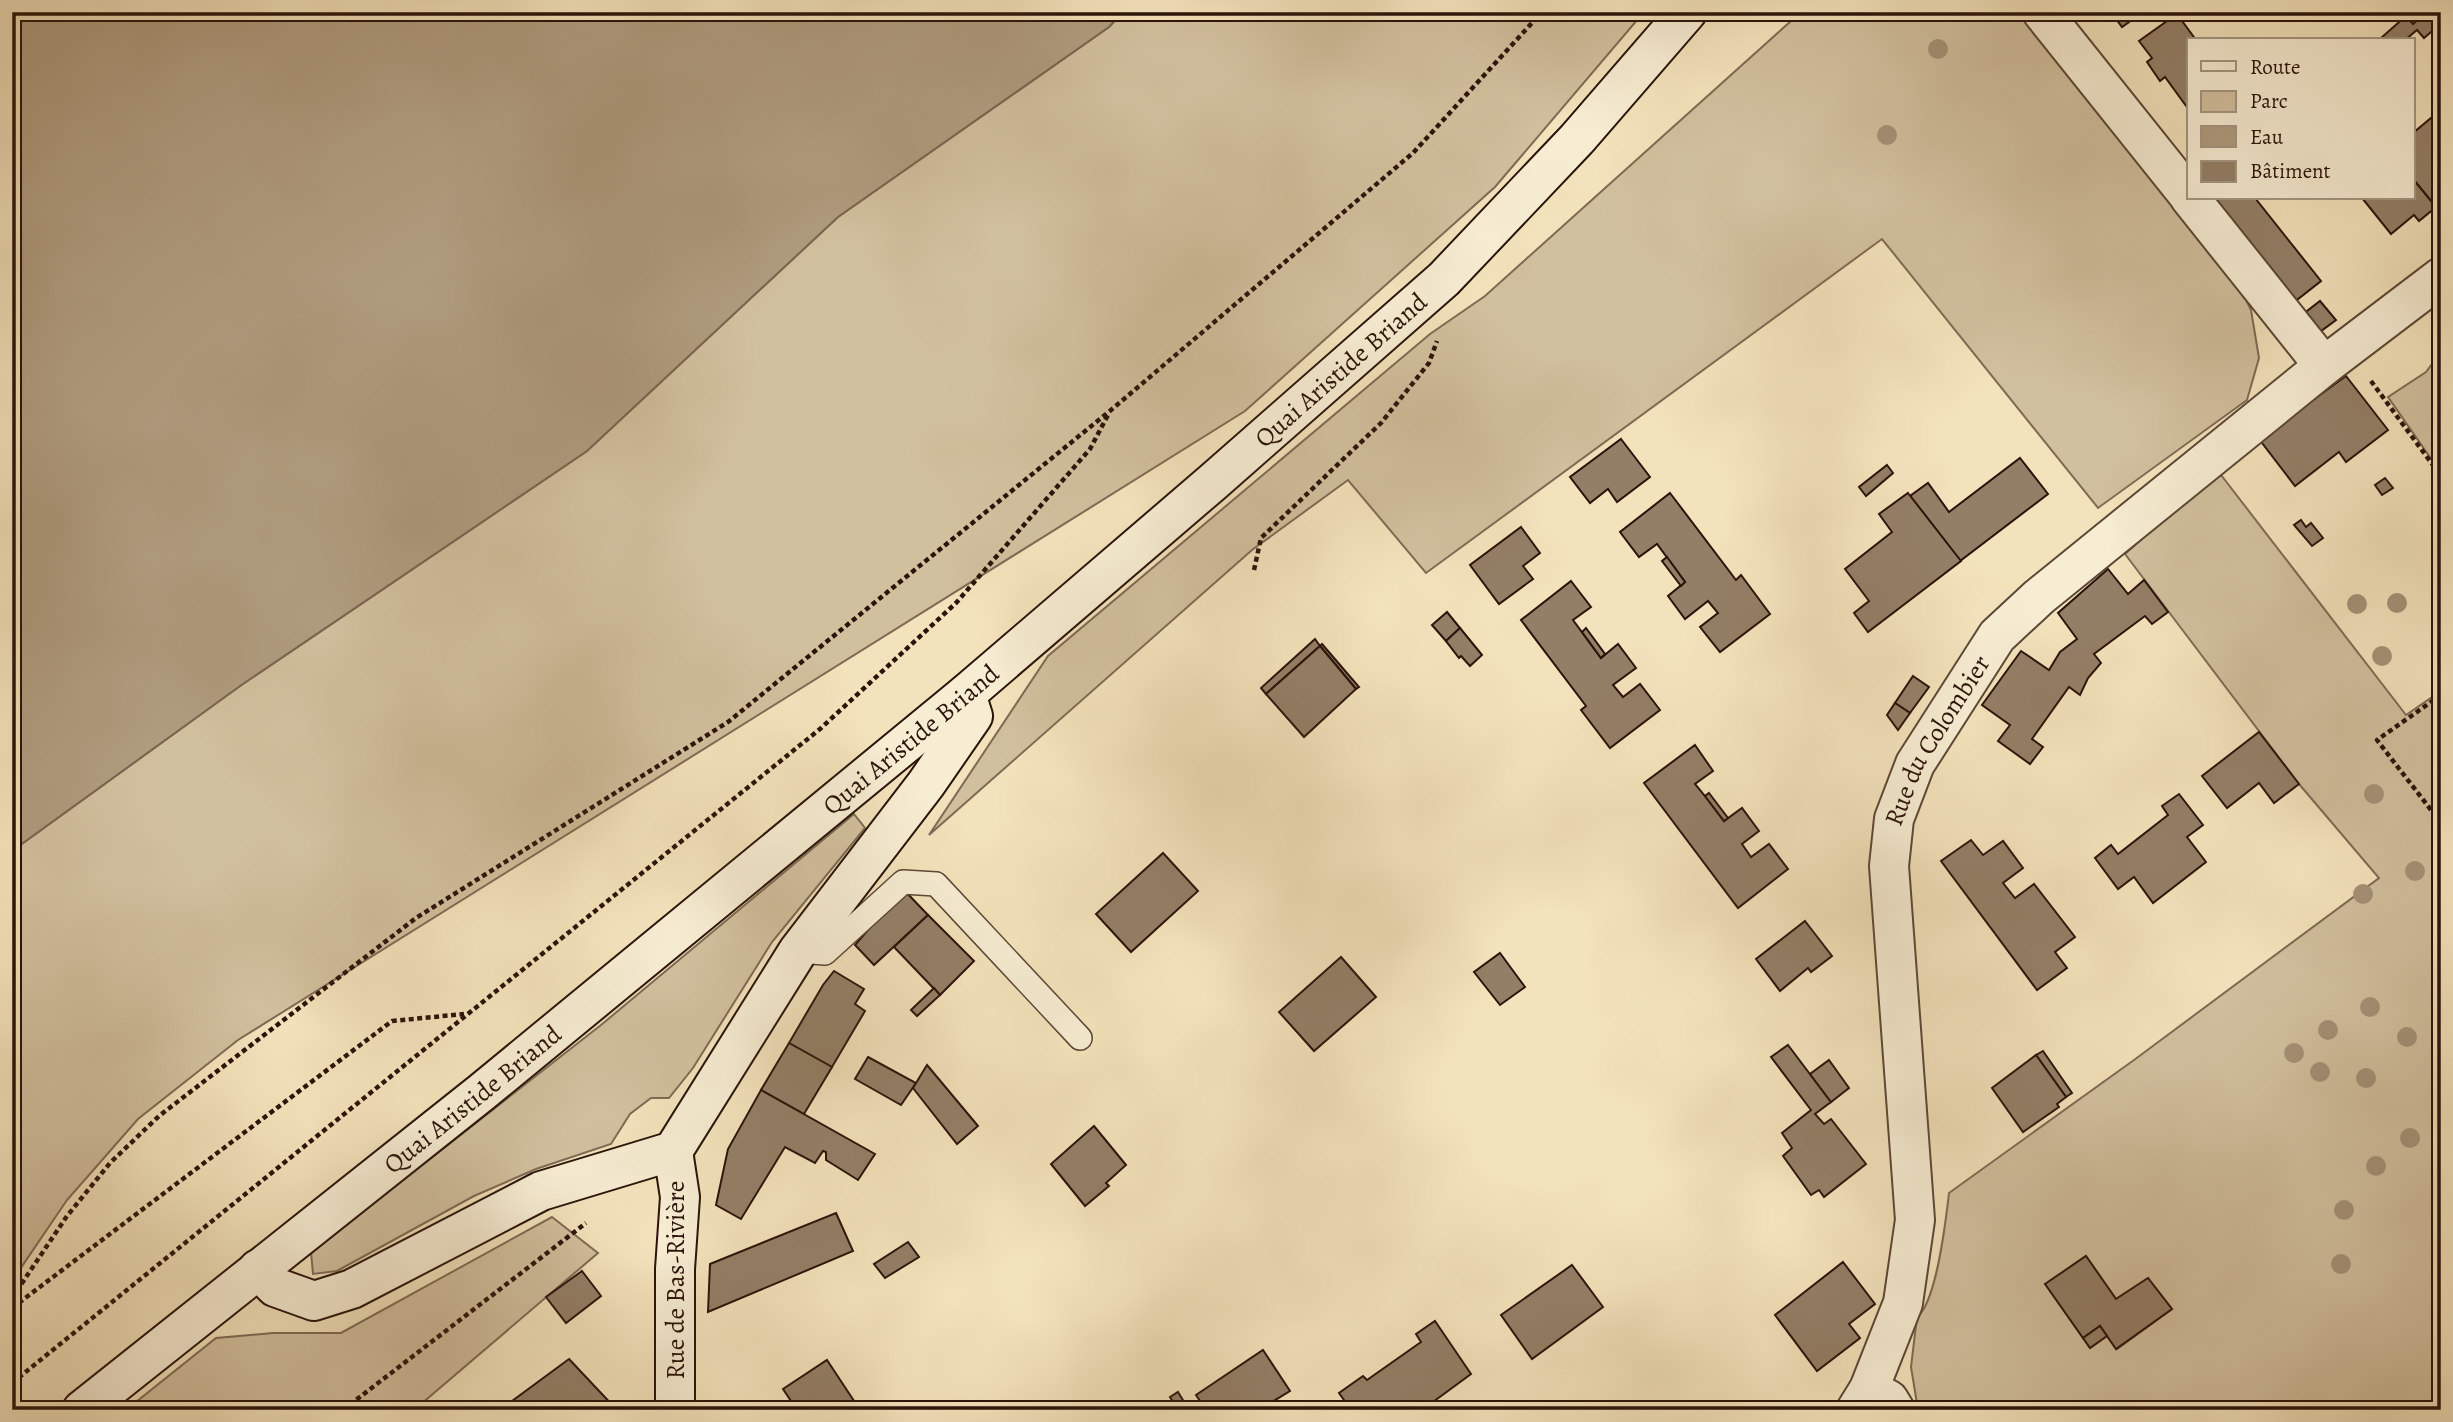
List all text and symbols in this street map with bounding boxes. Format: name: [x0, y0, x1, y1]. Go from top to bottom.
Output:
legend: [2187, 38, 2414, 200]
text: Route: [2250, 53, 2300, 81]
text: Parc: [2250, 87, 2288, 115]
text: Eau: [2250, 123, 2284, 151]
text: Bâtiment: [2250, 157, 2331, 185]
street label: Quai Aristide Briand: [1247, 285, 1435, 456]
street label: Rue du Colombier: [1876, 648, 1998, 831]
street label: Quai Aristide Briand: [815, 656, 1006, 823]
street label: Quai Aristide Briand: [376, 1017, 569, 1182]
street label: Rue de Bas-Rivière: [658, 1181, 693, 1379]

